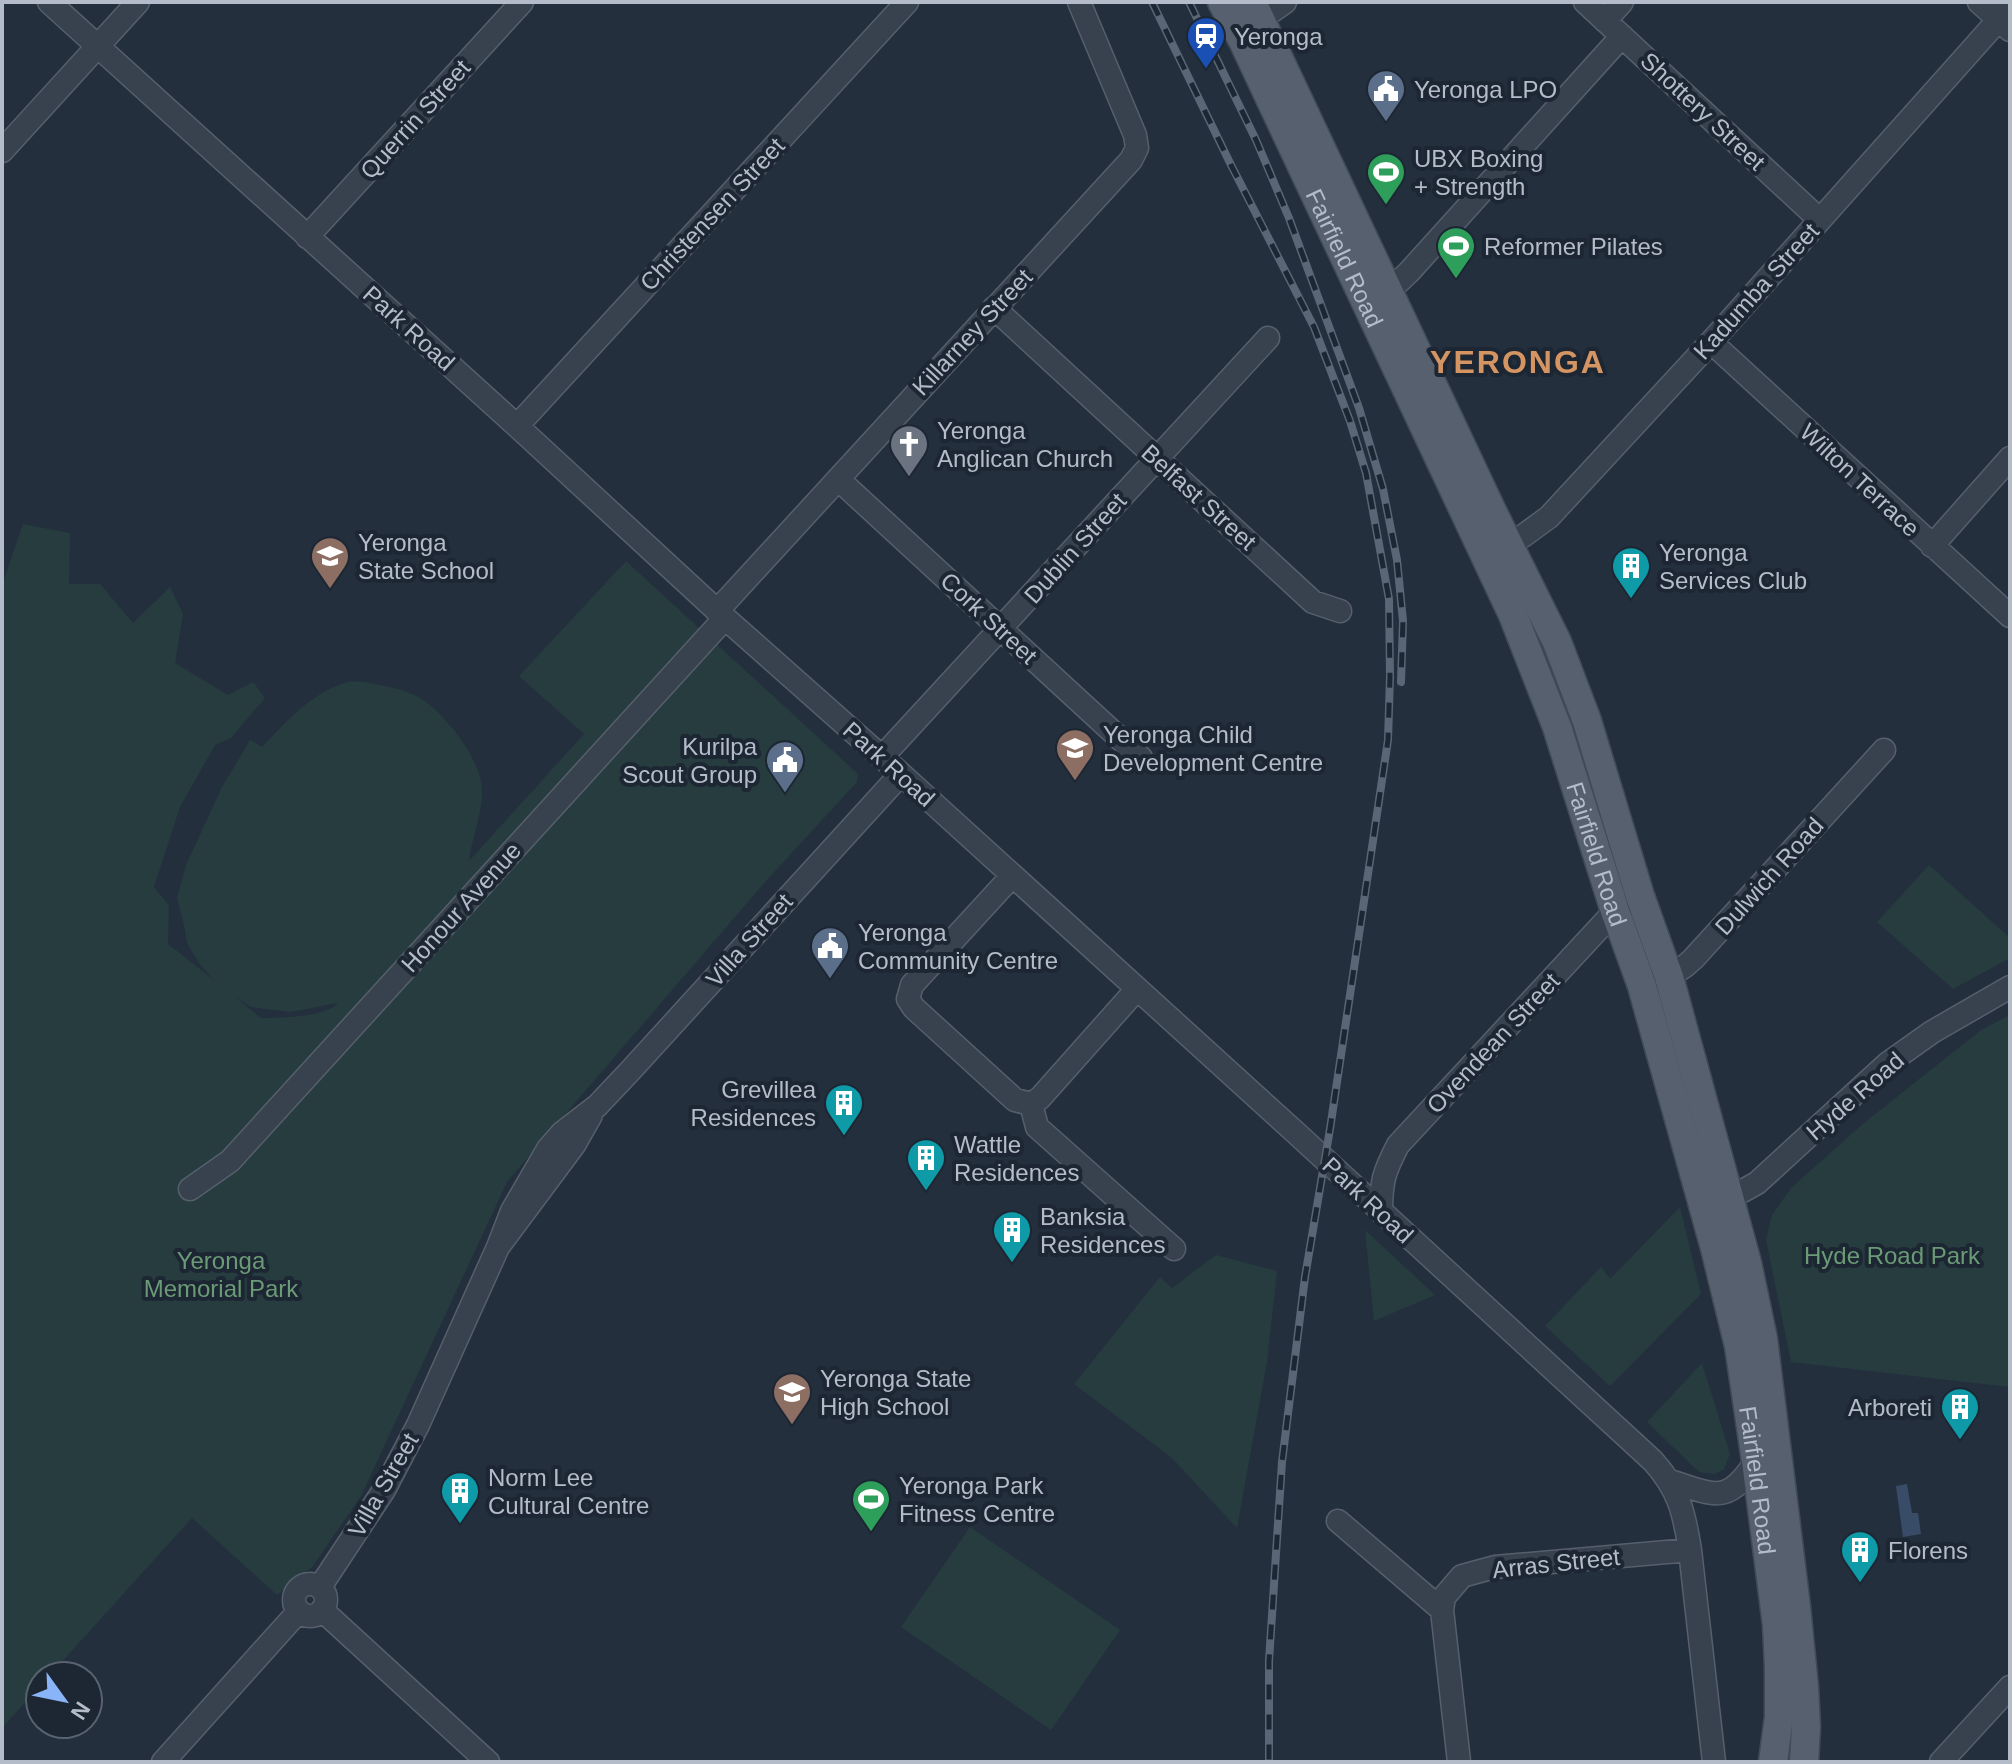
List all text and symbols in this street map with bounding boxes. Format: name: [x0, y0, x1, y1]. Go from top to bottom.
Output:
station icon: Yeronga: [1185, 15, 1227, 70]
place label: Yeronga: [1234, 23, 1323, 50]
street label: Shottery Street: [1635, 47, 1771, 176]
street label: Querrin Street: [355, 54, 476, 184]
public building icon: Yeronga LPO: [1365, 68, 1407, 123]
place label: Yeronga LPO: [1414, 76, 1557, 103]
street label: Christensen Street: [634, 132, 790, 296]
place label: UBX Boxing + Strength: [1414, 145, 1543, 200]
sports icon: UBX Boxing + Strength: [1365, 151, 1407, 206]
street label: Fairfield Road: [1301, 184, 1389, 331]
street label: Kadumba Street: [1688, 217, 1824, 364]
sports icon: Reformer Pilates: [1435, 225, 1477, 280]
place label: Reformer Pilates: [1484, 233, 1663, 260]
street label: Killarney Street: [907, 263, 1038, 401]
street label: Park Road: [358, 280, 460, 376]
district label: YERONGA: [1430, 344, 1606, 380]
place label: Yeronga Anglican Church: [937, 417, 1113, 472]
street label: Wilton Terrace: [1795, 418, 1925, 542]
church icon: Yeronga Anglican Church: [888, 423, 930, 478]
street label: Belfast Street: [1136, 439, 1262, 555]
street label: Dublin Street: [1019, 487, 1132, 609]
place label: Yeronga State School: [358, 529, 494, 584]
school or university icon: Yeronga State School: [309, 535, 351, 590]
place label: Yeronga Services Club: [1659, 539, 1807, 594]
building icon: Yeronga Services Club: [1610, 545, 1652, 600]
street label: Cork Street: [935, 567, 1043, 669]
street label: Park Road: [838, 716, 940, 812]
place label: Yeronga Child Development Centre: [1103, 721, 1323, 776]
school or university icon: Yeronga Child Development Centre: [1054, 727, 1096, 782]
place label: Kurilpa Scout Group: [622, 733, 758, 788]
public building icon: Kurilpa Scout Group: [764, 739, 806, 794]
street label: Fairfield Road: [1562, 779, 1633, 930]
street label: Dulwich Road: [1709, 812, 1829, 940]
street label: Honour Avenue: [396, 837, 526, 977]
street label: Villa Street: [700, 888, 798, 992]
place label: Yeronga Community Centre: [858, 919, 1058, 974]
public building icon: Yeronga Community Centre: [809, 925, 851, 980]
street label: Ovendean Street: [1421, 967, 1565, 1119]
street label: Hyde Road: [1801, 1046, 1909, 1146]
place label: Grevillea Residences: [691, 1076, 817, 1131]
building icon: Grevillea Residences: [823, 1082, 865, 1137]
place label: Wattle Residences: [954, 1131, 1079, 1186]
building icon: Wattle Residences: [905, 1137, 947, 1192]
street label: Park Road: [1317, 1151, 1419, 1249]
place label: Banksia Residences: [1040, 1203, 1165, 1258]
building icon: Banksia Residences: [991, 1209, 1033, 1264]
park label: Hyde Road Park: [1804, 1242, 1981, 1269]
park label: Yeronga Memorial Park: [144, 1247, 299, 1302]
place label: Yeronga State High School: [820, 1365, 971, 1420]
school or university icon: Yeronga State High School: [771, 1371, 813, 1426]
building icon: Arboreti: [1939, 1386, 1981, 1441]
place label: Arboreti: [1848, 1394, 1932, 1421]
street label: Fairfield Road: [1735, 1404, 1781, 1556]
street label: Villa Street: [342, 1428, 424, 1542]
place label: Norm Lee Cultural Centre: [488, 1464, 649, 1519]
building icon: Norm Lee Cultural Centre: [439, 1470, 481, 1525]
place label: Yeronga Park Fitness Centre: [899, 1472, 1055, 1527]
sports icon: Yeronga Park Fitness Centre: [850, 1478, 892, 1533]
building icon: Florens: [1839, 1529, 1881, 1584]
place label: Florens: [1888, 1537, 1968, 1564]
street label: Arras Street: [1491, 1543, 1621, 1583]
north arrow: [24, 1660, 104, 1740]
text: N: [66, 1697, 95, 1724]

